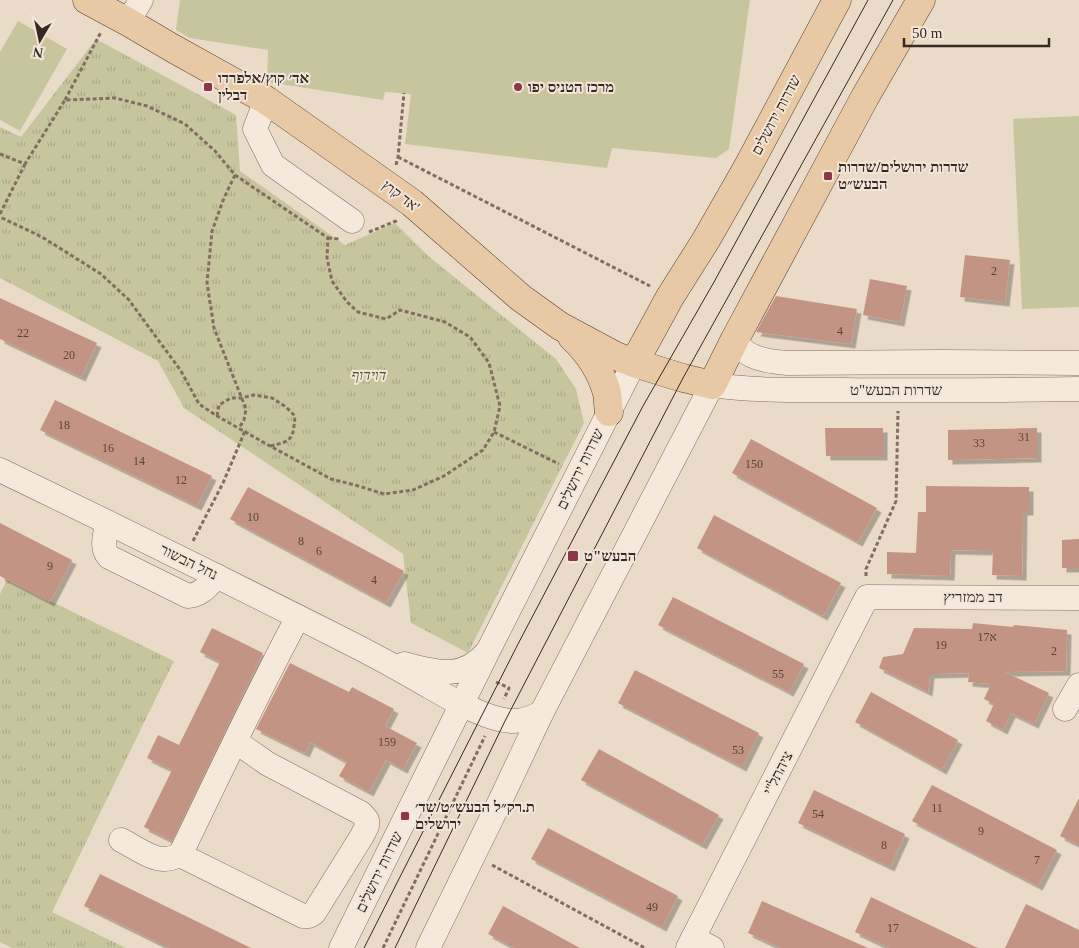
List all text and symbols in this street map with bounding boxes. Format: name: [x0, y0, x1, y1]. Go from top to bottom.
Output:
north arrow: [15, 15, 65, 65]
scale bar: [904, 15, 1049, 47]
text: 50 m: [912, 25, 943, 41]
text: N: [32, 44, 44, 61]
place label: אד׳ קוץ/אלפרדו דבלין: [218, 70, 310, 104]
street label: שדרות ירושלים: [748, 72, 804, 158]
place label: מרכז הטניס יפו: [528, 79, 614, 95]
marker: אד׳ קוץ/אלפרדו דבלין: [202, 81, 214, 93]
marker: מרכז הטניס יפו: [512, 81, 524, 93]
place label: שדרות ירושלים/שדרות הבעש״ט: [838, 159, 969, 192]
marker: שדרות ירושלים/שדרות הבעש״ט: [822, 170, 834, 182]
street label: אד קוץ': [379, 177, 423, 215]
house number: 2: [991, 264, 997, 278]
house number: 4: [837, 324, 843, 338]
house number: 22: [17, 326, 29, 340]
house number: 20: [63, 348, 75, 362]
park label: דוידוף: [352, 367, 387, 383]
street label: שדרות הבעש"ט: [850, 382, 942, 398]
house number: 18: [58, 418, 70, 432]
street label: שדרות ירושלים: [554, 426, 607, 512]
house number: 31: [1018, 430, 1030, 444]
house number: 33: [973, 436, 985, 450]
house number: 16: [102, 441, 114, 455]
house number: 14: [133, 454, 145, 468]
house number: 150: [745, 457, 763, 471]
house number: 12: [175, 473, 187, 487]
house number: 10: [247, 510, 259, 524]
house number: 8: [298, 534, 304, 548]
street label: נחל הבשור: [158, 541, 220, 583]
house number: 6: [316, 544, 322, 558]
place label: הבעש"ט: [584, 548, 636, 564]
marker: הבעש"ט: [566, 549, 580, 563]
house number: 9: [47, 559, 53, 573]
house number: 4: [371, 573, 377, 587]
street label: דב ממזריץ: [943, 589, 1003, 605]
house number: 17א: [977, 630, 997, 644]
house number: 19: [935, 638, 947, 652]
house number: 2: [1051, 644, 1057, 658]
house number: 55: [772, 667, 784, 681]
house number: 159: [378, 735, 396, 749]
house number: 53: [732, 743, 744, 757]
street label: ציהתל"י: [760, 748, 796, 797]
place label: ת.רק״ל הבעש״ט/שד׳ ירושלים: [415, 799, 535, 832]
house number: 11: [931, 801, 943, 815]
house number: 54: [812, 807, 824, 821]
marker: ת.רק״ל הבעש״ט/שד׳ ירושלים: [399, 810, 411, 822]
house number: 9: [978, 824, 984, 838]
street label: שדרות ירושלים: [353, 829, 406, 915]
house number: 8: [881, 838, 887, 852]
house number: 7: [1034, 853, 1040, 867]
house number: 49: [646, 900, 658, 914]
house number: 17: [887, 921, 899, 935]

